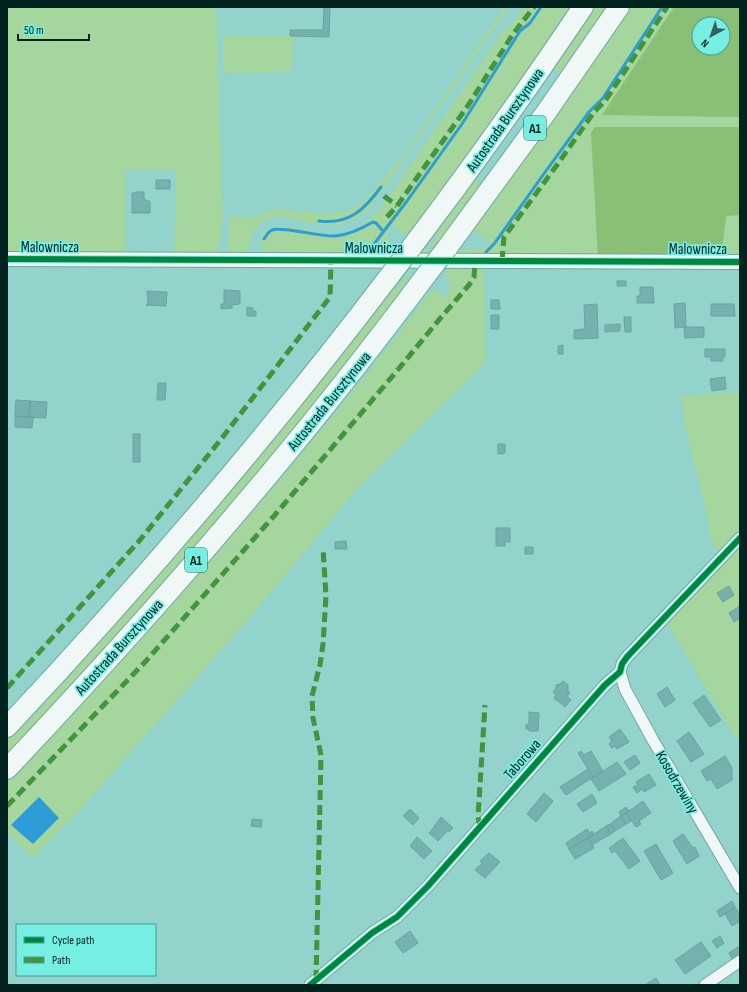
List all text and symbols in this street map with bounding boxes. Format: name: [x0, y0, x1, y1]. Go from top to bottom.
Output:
scale bar: [18, 16, 89, 42]
north arrow: [691, 16, 731, 56]
text: 50 m: [24, 23, 44, 38]
text: N: [698, 36, 711, 50]
street label: Autostrada Bursztynowa: [462, 65, 548, 177]
road number: A1: [524, 116, 546, 140]
street label: Malownicza: [21, 238, 79, 257]
street label: Malownicza: [345, 239, 403, 258]
street label: Malownicza: [669, 240, 727, 259]
street label: Autostrada Bursztynowa: [283, 348, 375, 456]
road number: A1: [185, 548, 207, 572]
street label: Autostrada Bursztynowa: [71, 595, 167, 700]
street label: Taborowa: [500, 735, 545, 784]
street label: Kosodrzewiny: [651, 747, 702, 817]
legend: [16, 924, 156, 976]
text: Cycle path: [52, 933, 94, 948]
text: Path: [52, 953, 70, 968]

